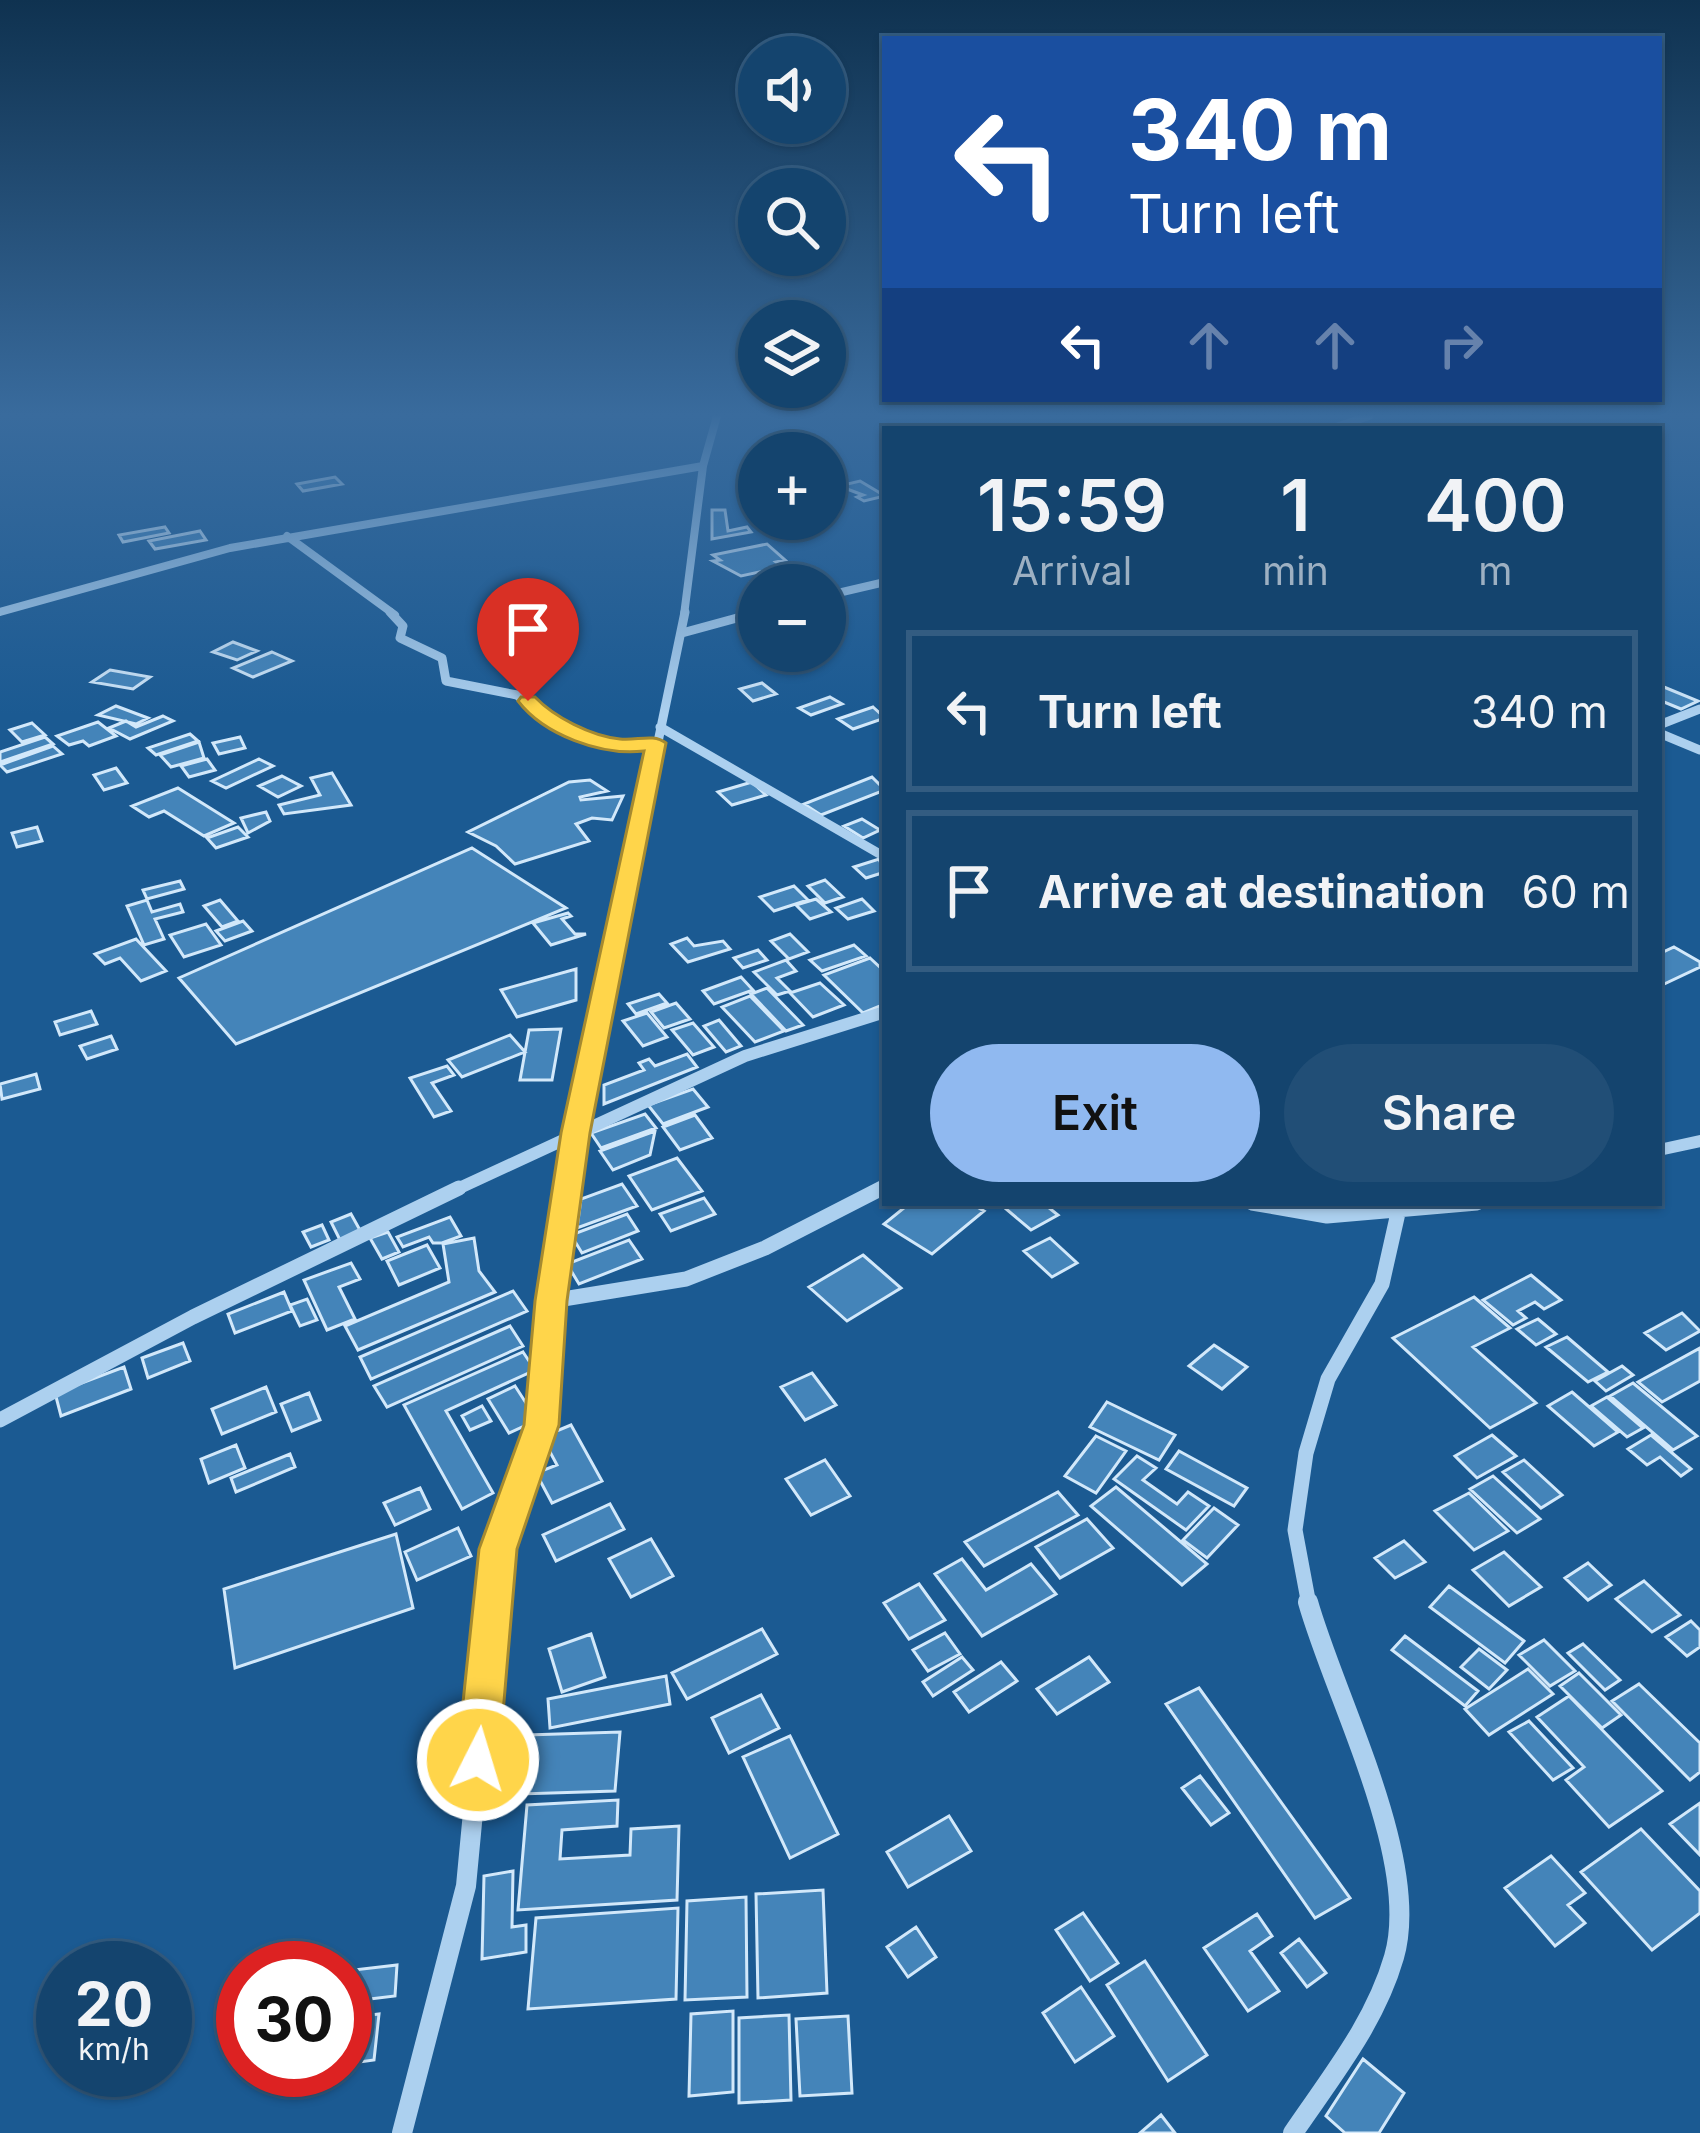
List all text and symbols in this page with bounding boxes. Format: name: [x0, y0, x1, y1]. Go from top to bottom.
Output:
map controls: [738, 36, 846, 672]
button: sound: [738, 36, 846, 144]
text: 340 m: [1128, 79, 1392, 180]
icon: left: [930, 84, 1086, 240]
button: search: [738, 168, 846, 276]
text: Turn left: [1128, 181, 1339, 246]
button: layers: [738, 300, 846, 408]
icon: left: [1050, 312, 1116, 378]
icon: ahead: [1176, 312, 1242, 378]
icon: ahead: [1302, 312, 1368, 378]
icon: right: [1428, 312, 1494, 378]
button: +: [738, 432, 846, 540]
text: 15:59: [977, 461, 1167, 548]
text: 1: [1280, 461, 1311, 548]
text: 400: [1424, 461, 1567, 548]
text: Arrival: [1012, 547, 1132, 594]
text: min: [1262, 547, 1329, 594]
text: m: [1478, 547, 1512, 594]
button: −: [738, 564, 846, 672]
pin: [477, 578, 579, 701]
icon: arrive: [495, 596, 561, 662]
icon: left: [936, 678, 1002, 744]
text: Turn left: [1038, 684, 1222, 739]
text: 340 m: [1471, 684, 1608, 739]
icon: arrive: [936, 858, 1002, 924]
text: Arrive at destination: [1038, 864, 1485, 919]
text: 60 m: [1521, 864, 1630, 919]
button: Exit: [930, 1044, 1260, 1182]
button: Share: [1284, 1044, 1614, 1182]
position arrow: [415, 1697, 541, 1823]
speed limit sign: 30: [216, 1941, 372, 2097]
text: 20: [75, 1968, 153, 2040]
text: km/h: [78, 2031, 150, 2067]

